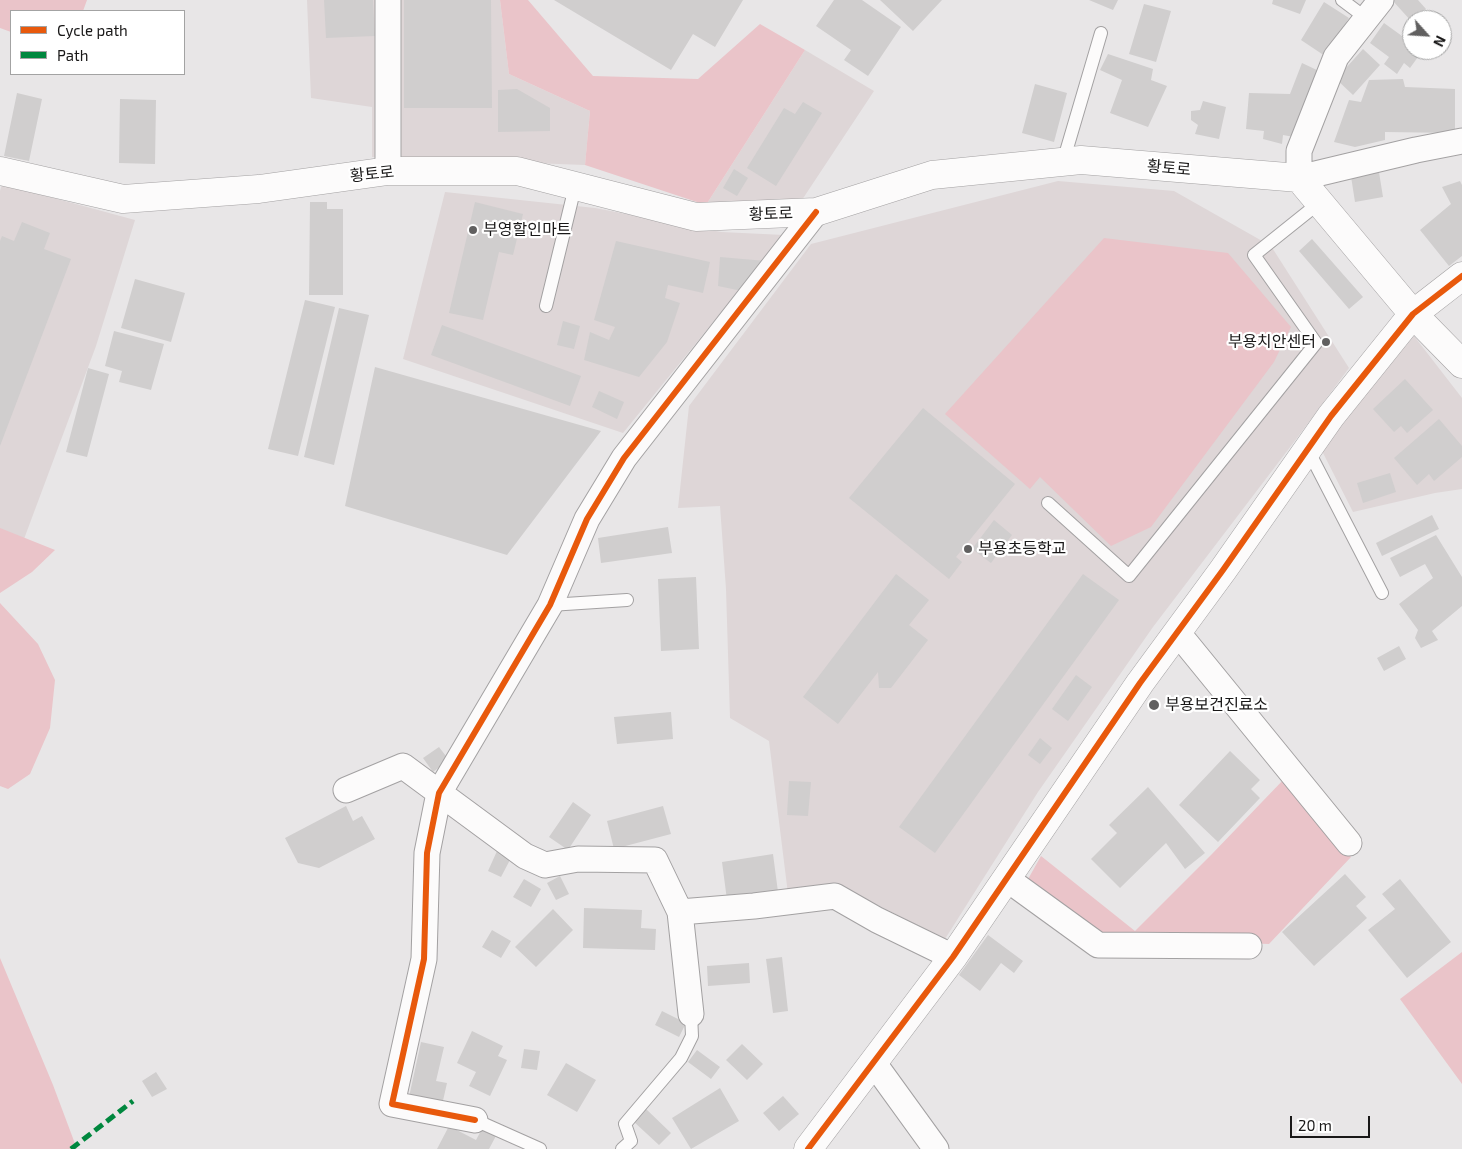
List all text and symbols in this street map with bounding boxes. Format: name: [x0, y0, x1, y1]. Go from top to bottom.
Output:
legend: [10, 10, 185, 75]
north arrow: [1402, 10, 1452, 60]
text: Cycle path: [57, 21, 128, 39]
text: N: [1430, 33, 1450, 50]
text: Path: [57, 46, 88, 64]
street label: 황토로: [1146, 157, 1192, 179]
street label: 황토로: [349, 162, 395, 186]
street label: 황토로: [749, 204, 793, 224]
place label: 부영할인마트: [483, 220, 571, 240]
marker: 부영할인마트: [467, 224, 479, 236]
place label: 부용치안센터: [1228, 332, 1316, 352]
marker: 부용치안센터: [1320, 336, 1332, 348]
place label: 부용초등학교: [978, 539, 1066, 559]
marker: 부용초등학교: [962, 543, 974, 555]
place label: 부용보건진료소: [1165, 695, 1268, 715]
marker: 부용보건진료소: [1147, 698, 1161, 712]
scale bar: [1292, 1106, 1372, 1138]
text: 20 m: [1298, 1116, 1332, 1134]

